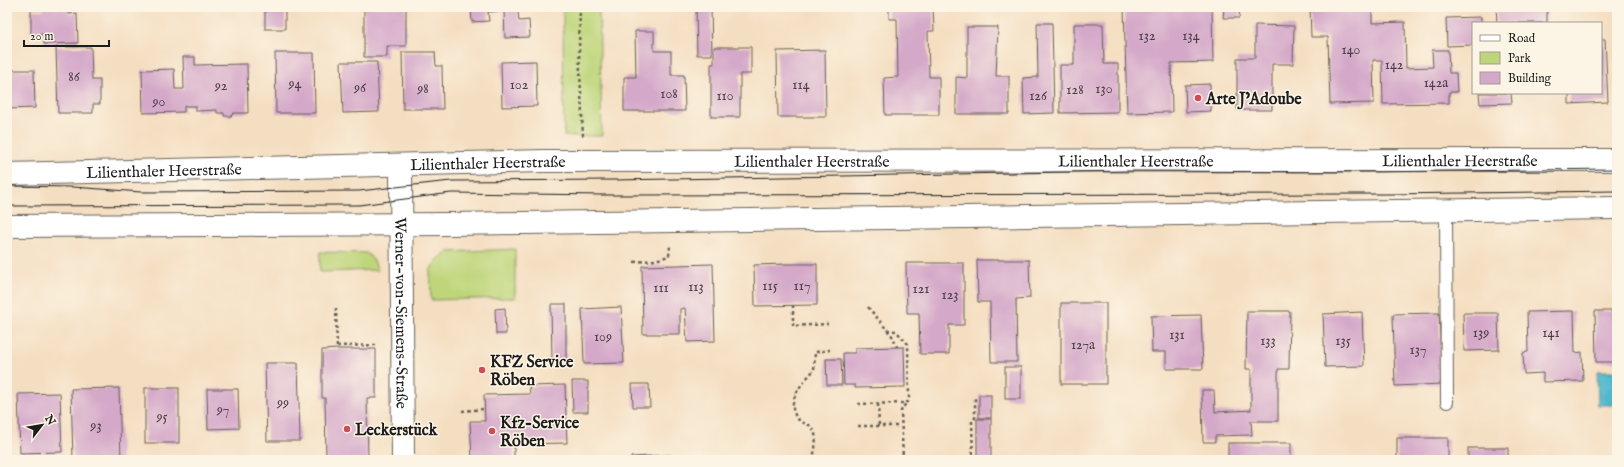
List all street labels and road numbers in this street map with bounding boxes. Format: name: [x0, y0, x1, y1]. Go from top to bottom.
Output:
street label: Lilienthaler Heerstraße: [1058, 152, 1214, 173]
street label: Lilienthaler Heerstraße: [1382, 152, 1538, 172]
street label: Lilienthaler Heerstraße: [410, 153, 566, 176]
street label: Lilienthaler Heerstraße: [734, 153, 890, 173]
street label: Lilienthaler Heerstraße: [86, 160, 242, 184]
street label: Werner-von-Siemens-Straße: [389, 217, 411, 409]

